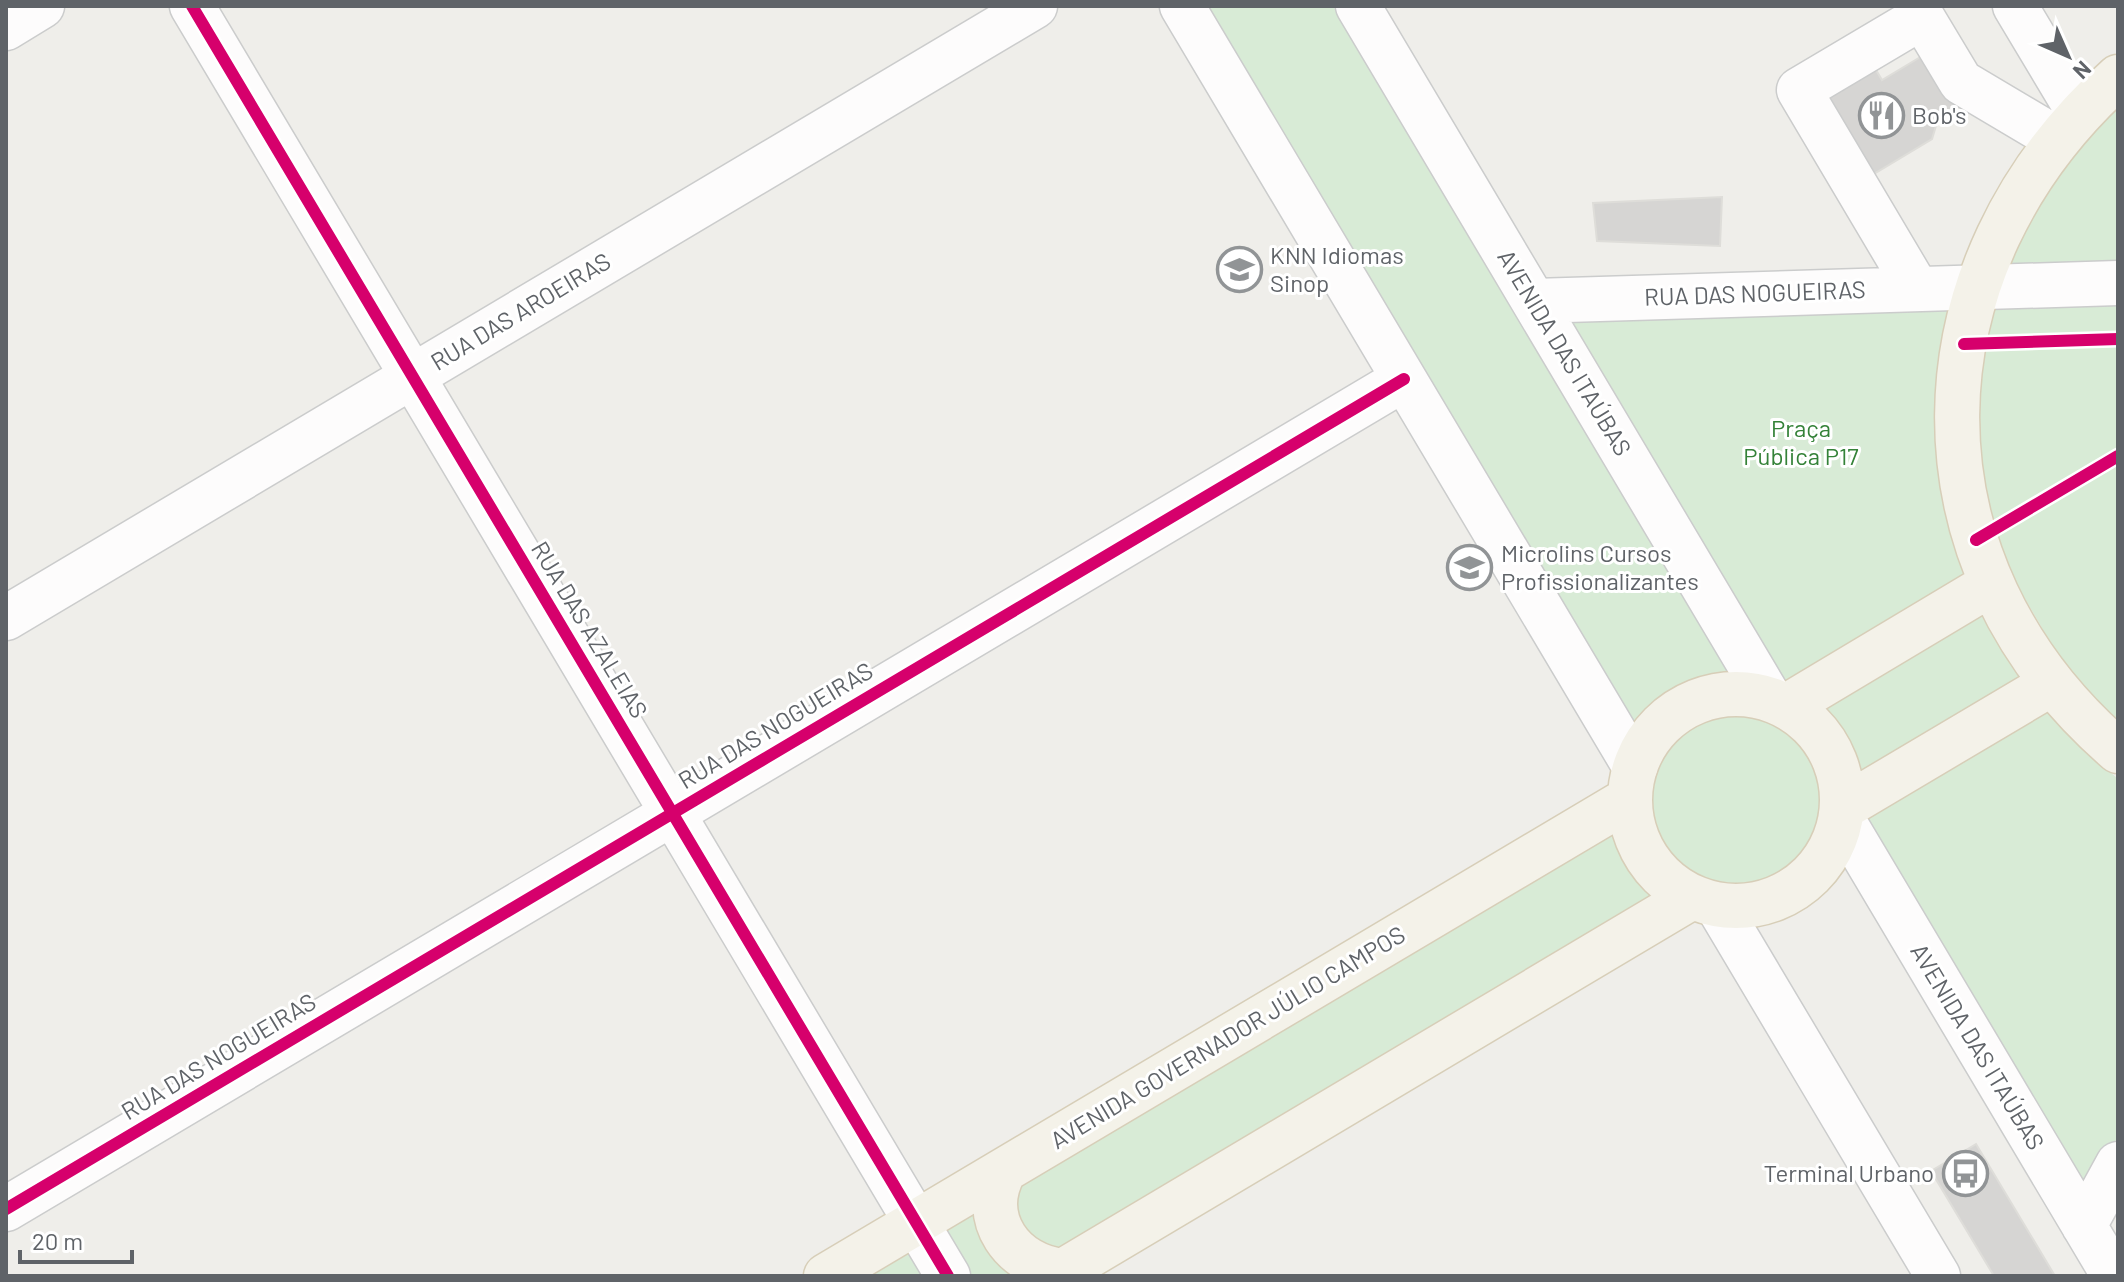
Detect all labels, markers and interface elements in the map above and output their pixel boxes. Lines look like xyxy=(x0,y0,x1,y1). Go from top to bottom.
north arrow xyxy=(2028,16,2108,96)
text: N xyxy=(2068,56,2097,85)
restaurant icon: Bob's xyxy=(1857,92,1905,140)
place label: Bob's xyxy=(1912,100,1967,129)
place label: KNN Idiomas Sinop xyxy=(1270,240,1404,297)
street label: AVENIDA DAS ITAÚBAS xyxy=(1492,244,1638,461)
street label: RUA DAS AROEIRAS xyxy=(425,246,615,376)
school or university icon: KNN Idiomas Sinop xyxy=(1215,246,1263,294)
street label: RUA DAS NOGUEIRAS xyxy=(1644,274,1866,311)
park label: Praça Pública P17 xyxy=(1743,413,1859,470)
street label: RUA DAS AZALEIAS xyxy=(526,536,655,723)
place label: Microlins Cursos Profissionalizantes xyxy=(1501,538,1699,595)
school or university icon: Microlins Cursos Profissionalizantes xyxy=(1446,544,1494,592)
street label: RUA DAS NOGUEIRAS xyxy=(673,655,878,794)
street label: AVENIDA GOVERNADOR JÚLIO CAMPOS xyxy=(1045,919,1410,1154)
street label: AVENIDA DAS ITAÚBAS xyxy=(1905,938,2051,1155)
street label: RUA DAS NOGUEIRAS xyxy=(116,986,321,1125)
bus stop icon: Terminal Urbano xyxy=(1941,1150,1989,1198)
place label: Terminal Urbano xyxy=(1764,1158,1934,1187)
scale bar xyxy=(20,1214,132,1264)
text: 20 m xyxy=(32,1226,83,1255)

